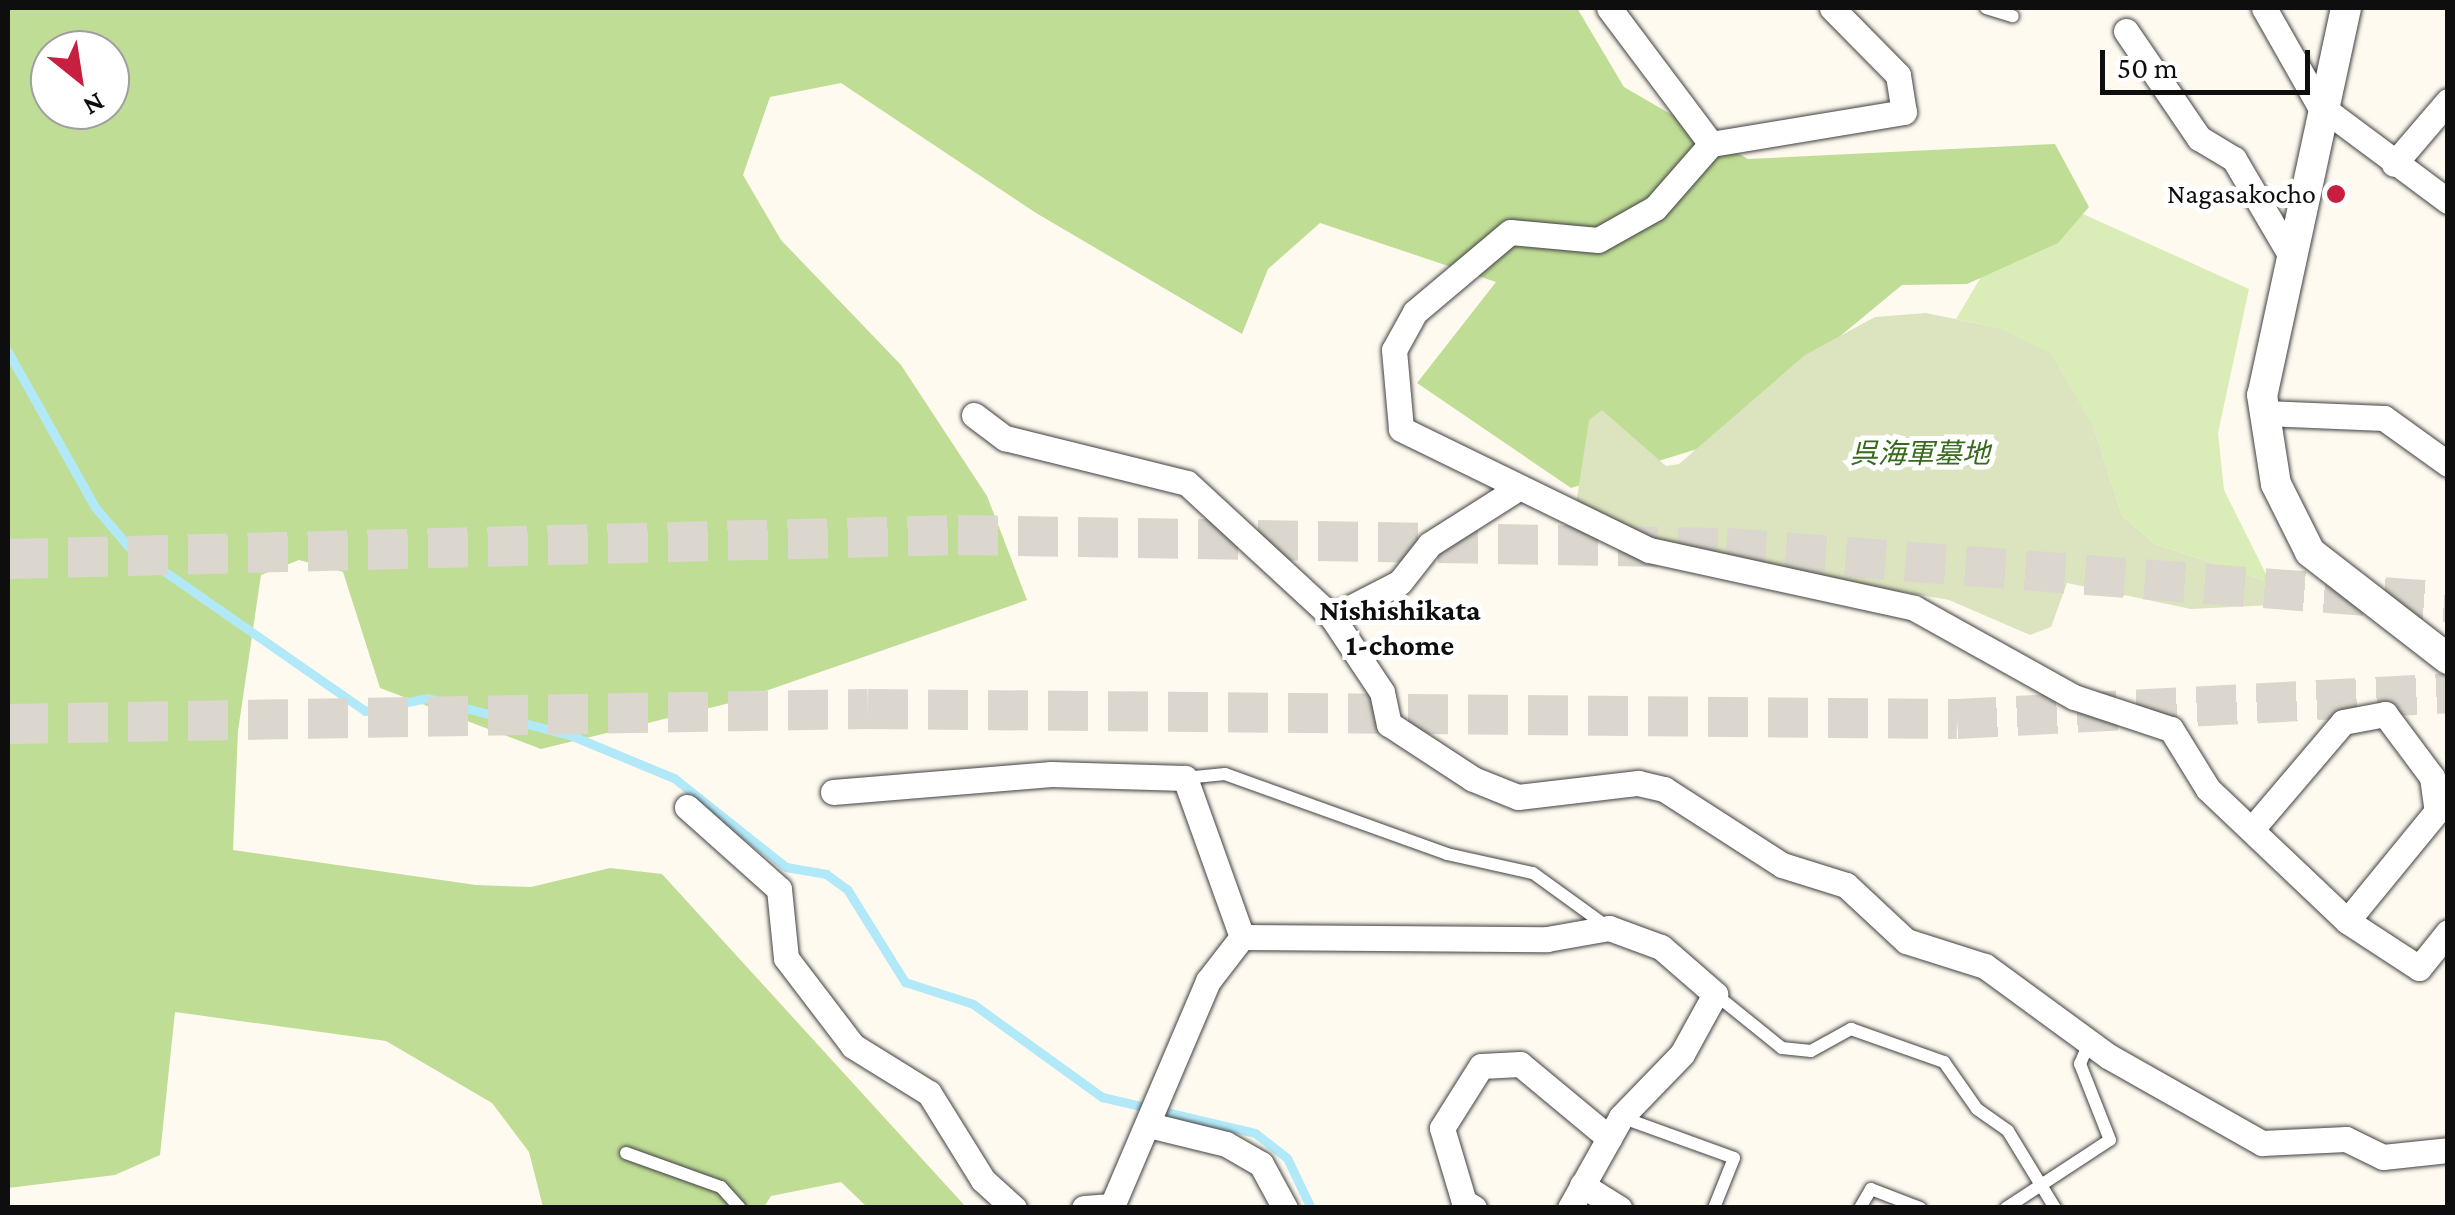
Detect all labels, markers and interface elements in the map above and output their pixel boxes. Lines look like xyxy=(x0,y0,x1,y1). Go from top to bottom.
north arrow xyxy=(30,30,130,130)
scale bar xyxy=(2105,30,2315,92)
text: 50 m xyxy=(2117,51,2178,84)
text: N xyxy=(78,86,110,123)
place label: Nagasakocho xyxy=(2167,177,2316,211)
marker: Nagasakocho xyxy=(2325,183,2347,205)
park label: 呉海軍墓地 xyxy=(1850,437,1990,471)
district label: Nishishikata 1-chome xyxy=(1319,592,1481,662)

